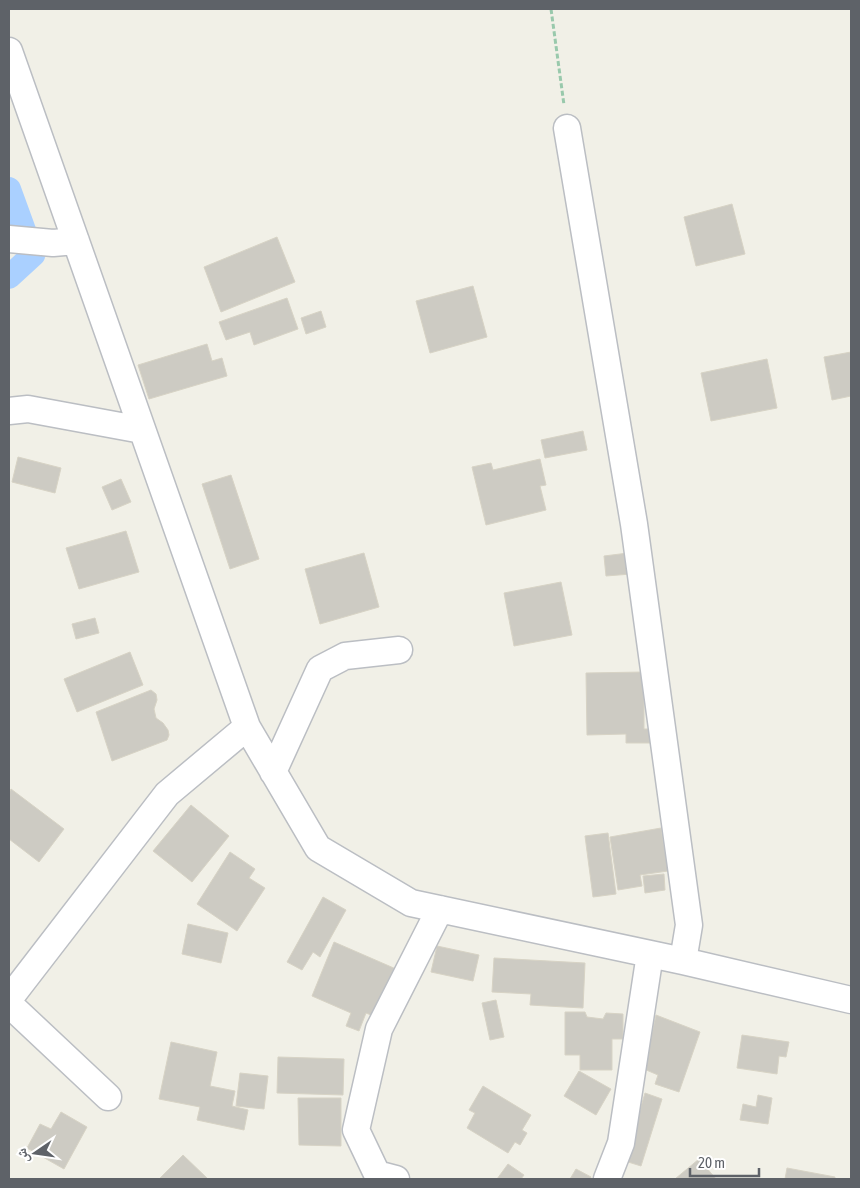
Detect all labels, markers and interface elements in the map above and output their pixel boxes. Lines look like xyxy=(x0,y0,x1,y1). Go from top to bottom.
north arrow xyxy=(10,1128,60,1178)
scale bar xyxy=(690,1146,759,1178)
text: ش xyxy=(13,1147,33,1165)
text: 20 m xyxy=(698,1154,725,1171)

